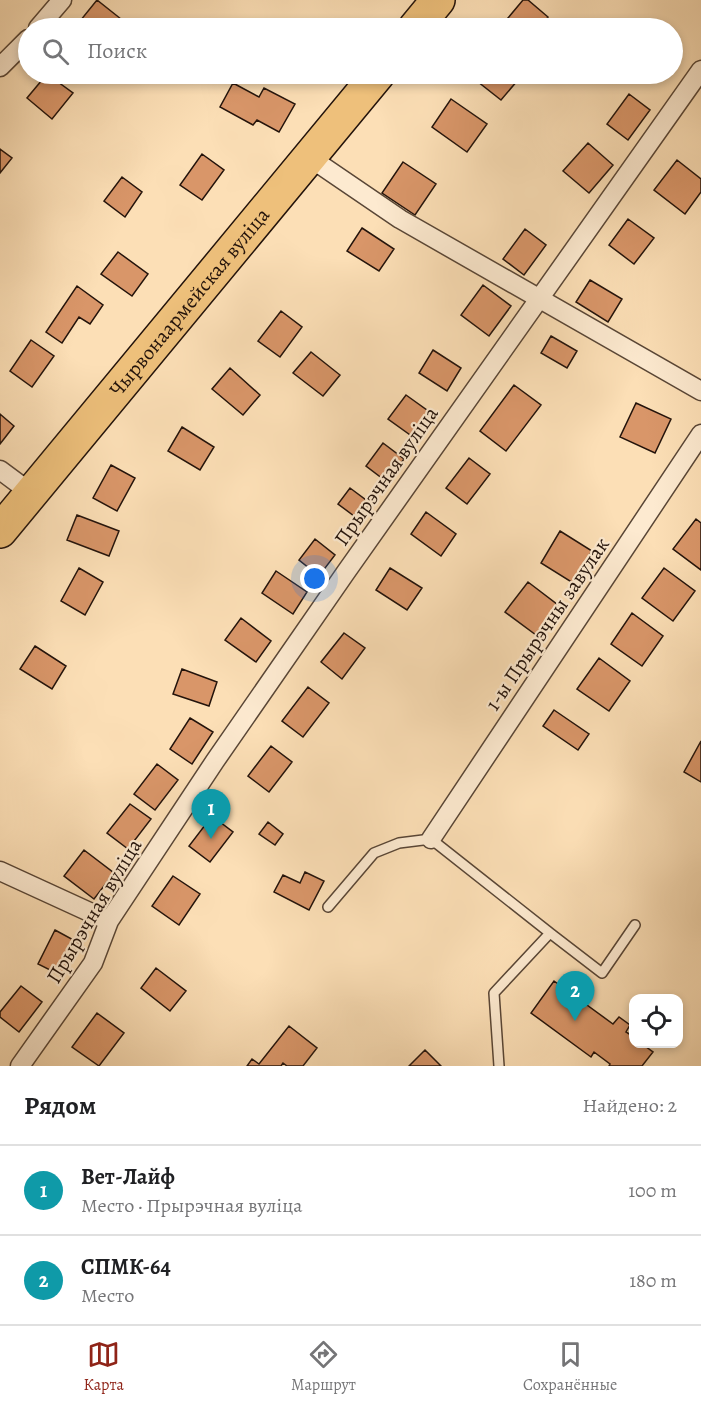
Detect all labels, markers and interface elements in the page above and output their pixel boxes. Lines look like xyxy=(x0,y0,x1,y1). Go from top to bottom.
search box xyxy=(18,18,683,84)
icon: search xyxy=(39,35,72,68)
text: Поиск xyxy=(87,36,147,66)
street label: Чырвонаармейская вуліца xyxy=(103,201,276,403)
street label: Прырэчная вуліца xyxy=(327,401,445,551)
street label: 1-ы Прырэчны завулак xyxy=(478,532,616,716)
your location xyxy=(300,564,329,593)
pin: 1 xyxy=(192,790,230,839)
street label: Прырэчная вуліца xyxy=(40,833,148,989)
pin: 2 xyxy=(556,972,594,1021)
map controls xyxy=(629,994,683,1048)
button: locate xyxy=(629,994,683,1048)
text: Рядом xyxy=(24,1088,96,1123)
text: Найдено: 2 xyxy=(582,1092,677,1119)
text: Вет-Лайф xyxy=(81,1162,175,1192)
text: 1 xyxy=(40,1177,47,1204)
text: 100 m xyxy=(628,1177,677,1204)
text: Место · Прырэчная вуліца xyxy=(81,1192,302,1219)
text: СПМК-64 xyxy=(81,1252,171,1282)
text: 2 xyxy=(39,1267,48,1294)
text: 180 m xyxy=(629,1267,677,1294)
text: Место xyxy=(81,1282,134,1309)
tab: Карта xyxy=(84,1338,124,1396)
tab: Маршрут xyxy=(291,1338,356,1396)
tab: Сохранённые xyxy=(523,1338,617,1396)

